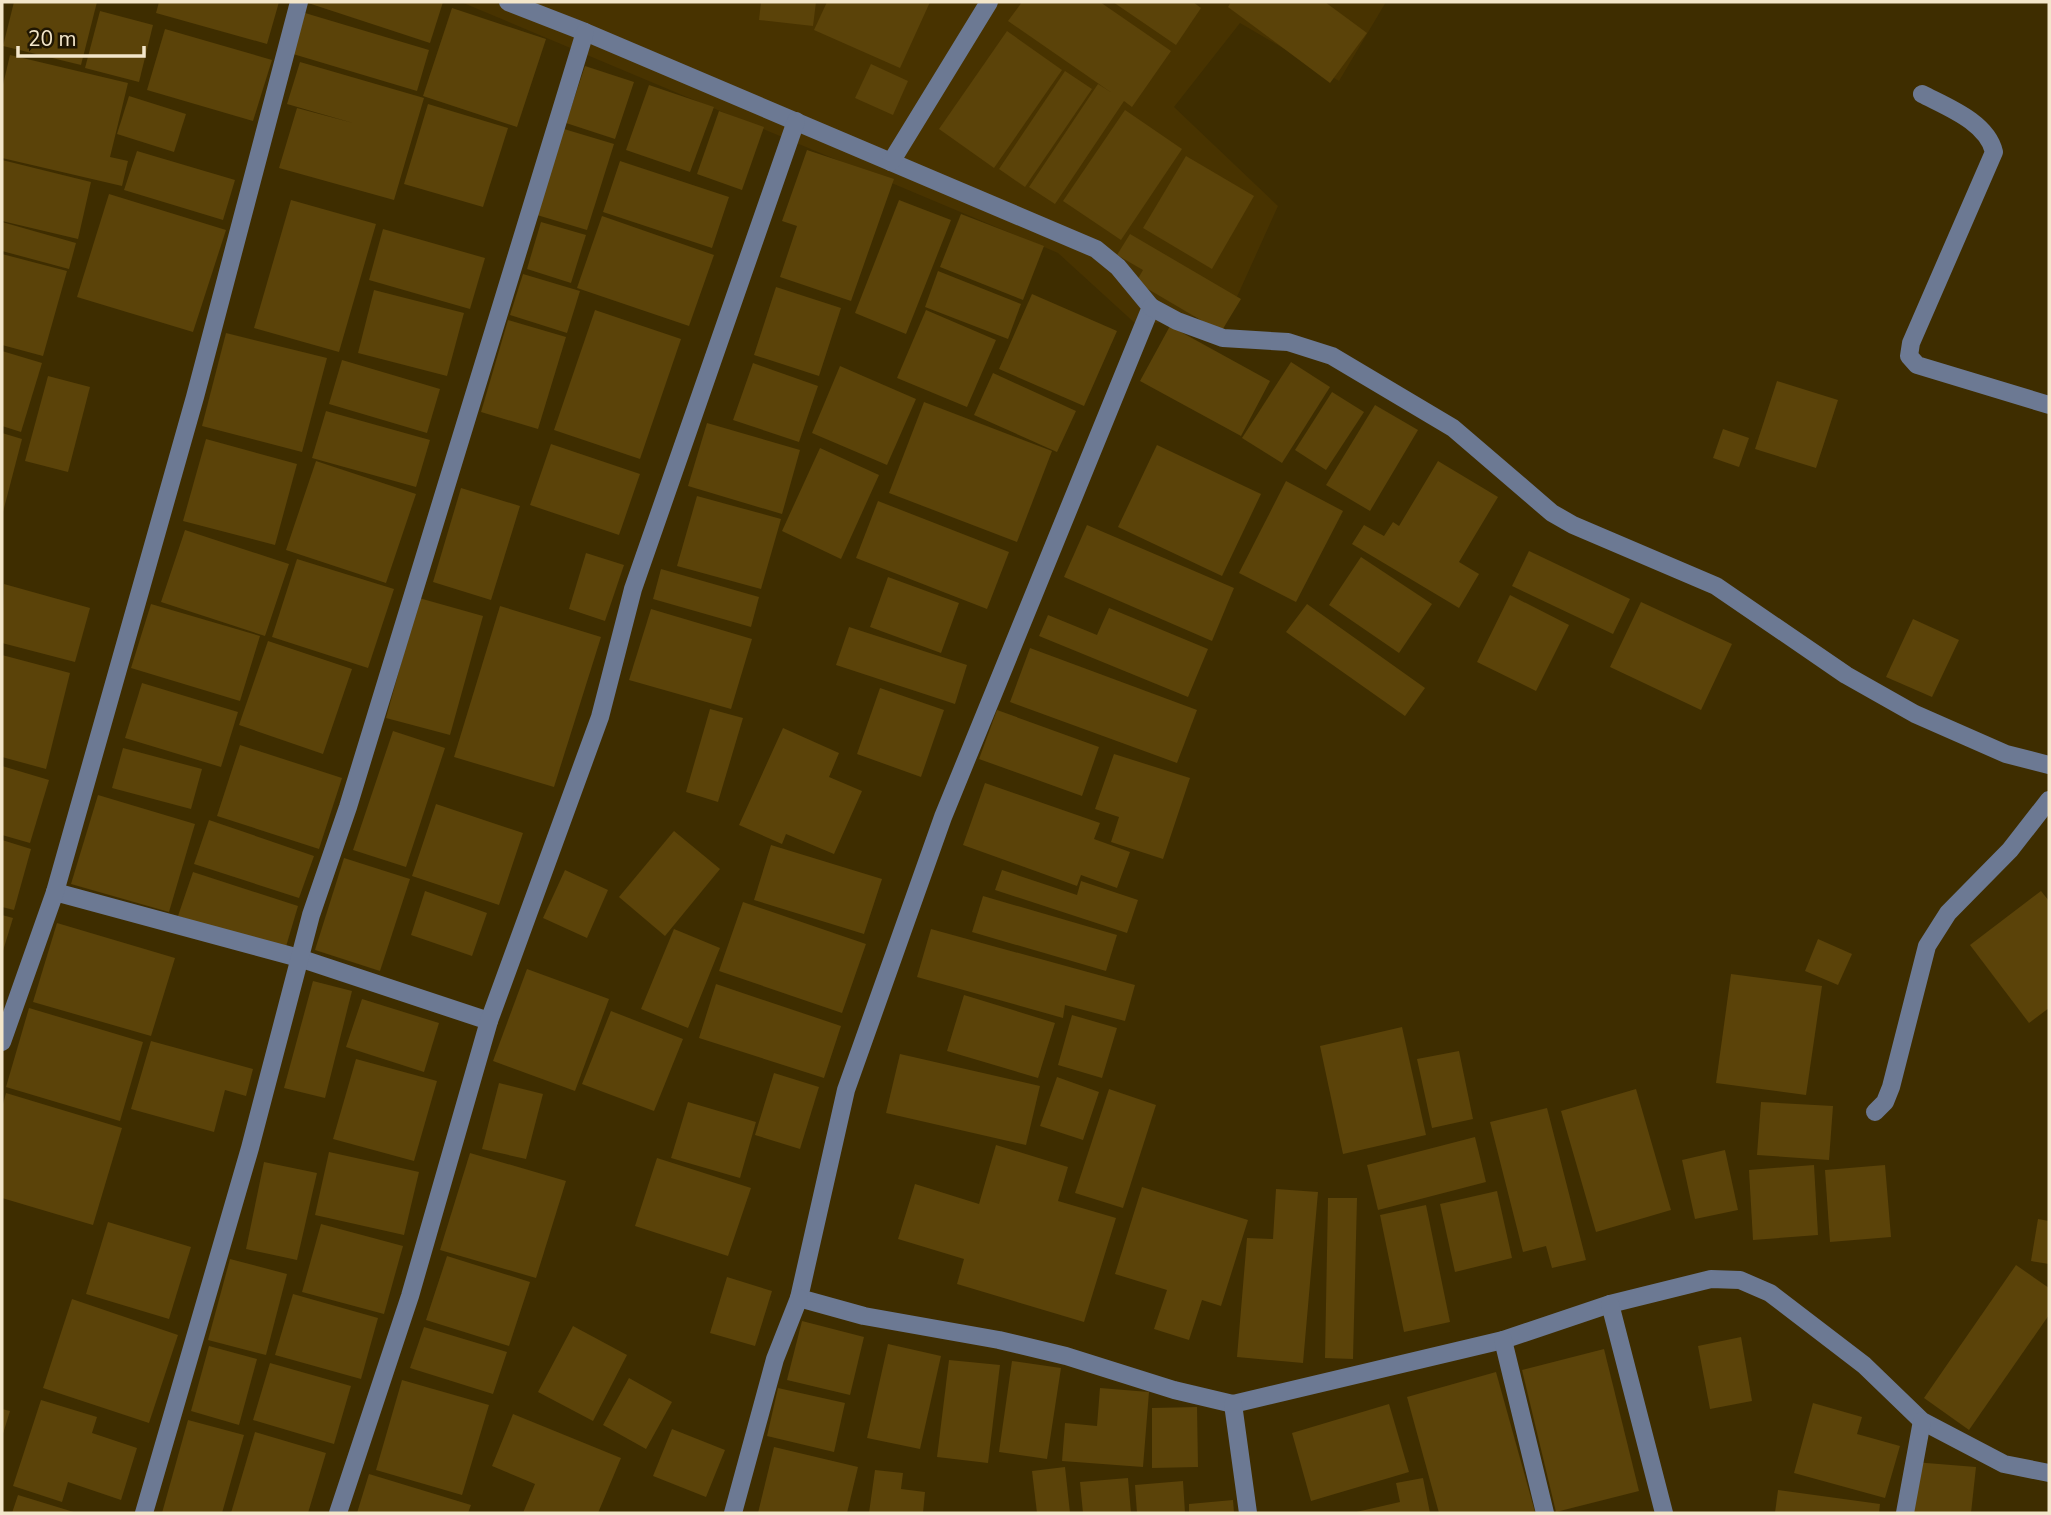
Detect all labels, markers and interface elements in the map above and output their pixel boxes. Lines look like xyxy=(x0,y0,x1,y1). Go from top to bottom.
scale bar xyxy=(18,14,144,58)
text: 20 m xyxy=(28,25,77,53)

